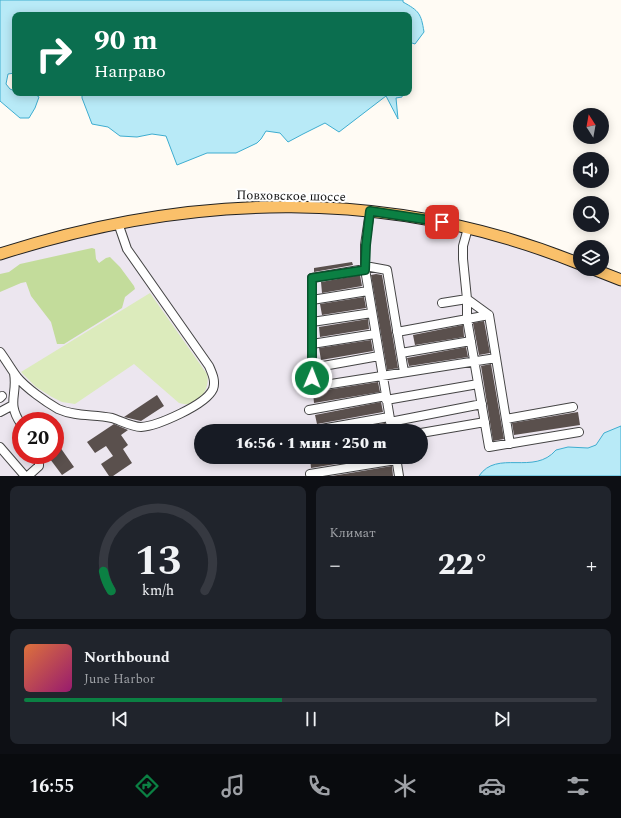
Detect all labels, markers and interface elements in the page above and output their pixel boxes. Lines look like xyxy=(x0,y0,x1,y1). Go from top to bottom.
text: 90 m xyxy=(94,19,158,62)
icon: right xyxy=(28,28,80,80)
text: Направо xyxy=(94,58,166,85)
north arrow xyxy=(573,108,609,144)
map controls xyxy=(573,108,609,276)
button: sound xyxy=(573,152,609,188)
street label: Повховское шоссе xyxy=(236,185,346,207)
button: search xyxy=(573,196,609,232)
pin xyxy=(425,205,459,239)
icon: arrive xyxy=(431,211,453,233)
button: layers xyxy=(573,240,609,276)
position arrow xyxy=(291,357,333,399)
speed limit sign: 20 xyxy=(12,412,64,464)
text: 16:56 · 1 мин · 250 m xyxy=(235,432,387,455)
text: Климат xyxy=(330,523,376,543)
text: 13 xyxy=(134,529,181,592)
text: 22° xyxy=(438,542,489,588)
text: − xyxy=(330,549,341,582)
text: + xyxy=(586,549,597,582)
text: km/h xyxy=(142,579,174,601)
text: Northbound xyxy=(84,646,170,669)
text: June Harbor xyxy=(84,669,155,689)
icon: previous xyxy=(109,708,131,730)
icon: pause xyxy=(300,708,322,730)
icon: next xyxy=(491,708,513,730)
icon: directions xyxy=(133,772,161,800)
icon: music xyxy=(219,772,247,800)
icon: phone xyxy=(305,772,333,800)
icon: climate xyxy=(391,772,419,800)
icon: car xyxy=(478,772,506,800)
icon: filters xyxy=(564,772,592,800)
text: 16:55 xyxy=(29,773,74,800)

